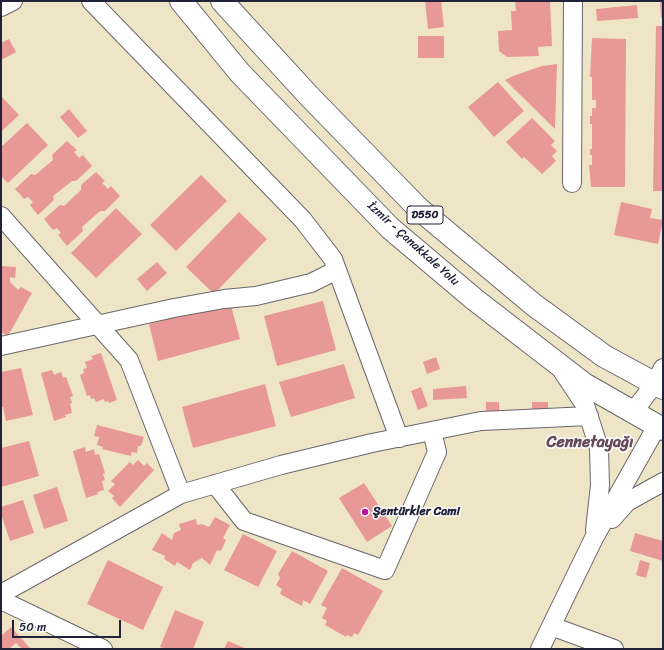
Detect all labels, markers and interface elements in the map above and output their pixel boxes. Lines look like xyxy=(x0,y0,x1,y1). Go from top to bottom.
street label: İzmir - Çanakkale Yolu xyxy=(364,199,462,289)
road number: D550 xyxy=(407,206,443,224)
district label: Cennetayağı xyxy=(547,433,633,453)
place label: Şentürkler Cami xyxy=(373,505,460,519)
marker: Şentürkler Cami xyxy=(360,507,370,517)
scale bar xyxy=(14,612,123,638)
text: 50 m xyxy=(19,616,46,638)

